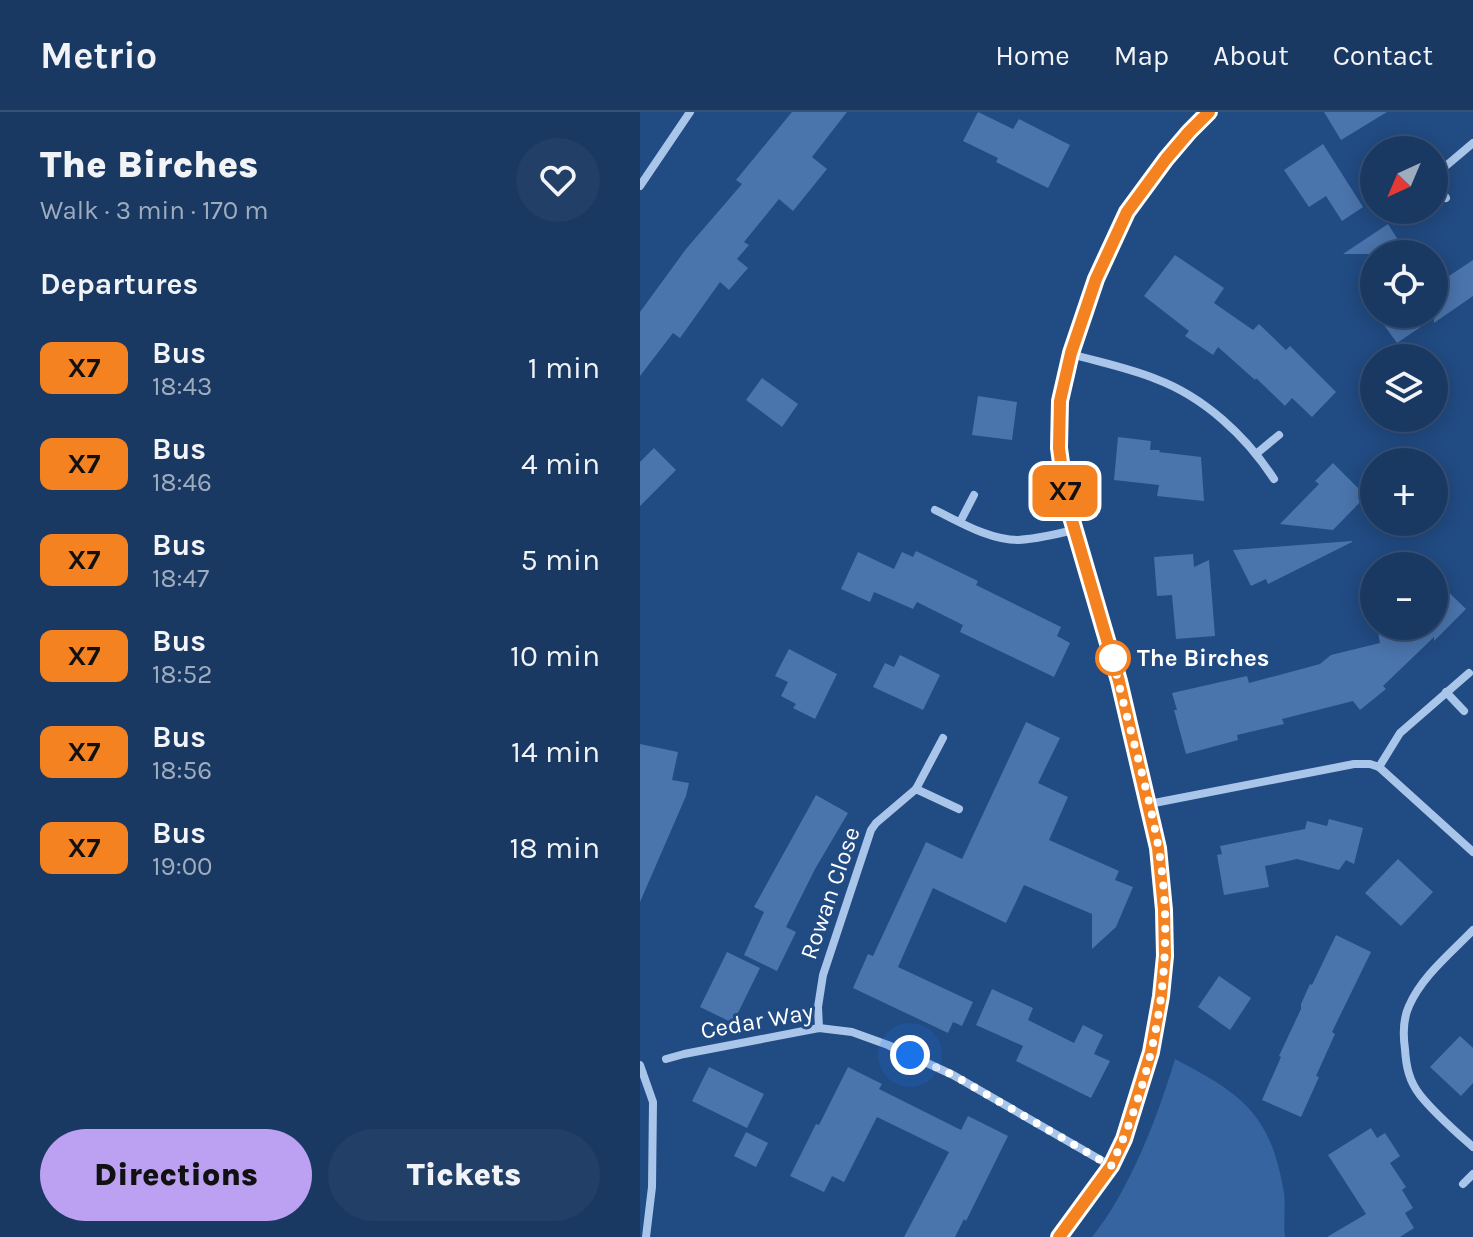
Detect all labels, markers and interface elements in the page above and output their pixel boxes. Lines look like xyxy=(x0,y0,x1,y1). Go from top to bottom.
text: Metrio xyxy=(40,33,157,78)
text: Home xyxy=(995,39,1070,72)
text: Map xyxy=(1114,39,1169,72)
text: About xyxy=(1213,39,1289,72)
text: Contact xyxy=(1333,39,1433,72)
north arrow xyxy=(1360,136,1448,224)
map controls xyxy=(1360,136,1448,640)
button: heart xyxy=(516,138,600,222)
text: The Birches xyxy=(40,142,258,187)
text: Walk · 3 min · 170 m xyxy=(40,195,269,226)
button: locate xyxy=(1360,240,1448,328)
text: Departures xyxy=(40,266,198,302)
text: Bus xyxy=(152,335,206,371)
button: layers xyxy=(1360,344,1448,432)
text: 1 min xyxy=(528,350,600,386)
text: X7 xyxy=(67,351,101,384)
text: 18:43 xyxy=(152,371,212,402)
text: Bus xyxy=(152,431,206,467)
text: 4 min xyxy=(521,446,600,482)
text: X7 xyxy=(67,447,101,480)
button: + xyxy=(1360,448,1448,536)
line badge: X7 xyxy=(1029,465,1101,517)
text: 18:46 xyxy=(152,467,212,498)
text: X7 xyxy=(1048,474,1082,507)
text: Bus xyxy=(152,527,206,563)
text: 5 min xyxy=(521,542,600,578)
text: X7 xyxy=(67,543,101,576)
button: − xyxy=(1360,552,1448,640)
text: 18:47 xyxy=(152,563,209,594)
text: Bus xyxy=(152,623,206,659)
text: 10 min xyxy=(510,638,600,674)
text: X7 xyxy=(67,639,101,672)
marker: The Birches xyxy=(1096,641,1130,675)
place label: The Birches xyxy=(1137,644,1269,672)
text: 18:52 xyxy=(152,659,212,690)
text: Bus xyxy=(152,719,206,755)
text: 14 min xyxy=(511,734,600,770)
text: X7 xyxy=(67,735,101,768)
text: 18:56 xyxy=(152,755,212,786)
text: Bus xyxy=(152,815,206,851)
street label: Rowan Close xyxy=(794,823,866,963)
text: 18 min xyxy=(509,830,600,866)
text: X7 xyxy=(67,831,101,864)
text: 19:00 xyxy=(152,851,213,882)
street label: Cedar Way xyxy=(698,997,816,1045)
your location xyxy=(890,1035,930,1075)
button: Directions xyxy=(40,1129,312,1221)
button: Tickets xyxy=(328,1129,600,1221)

